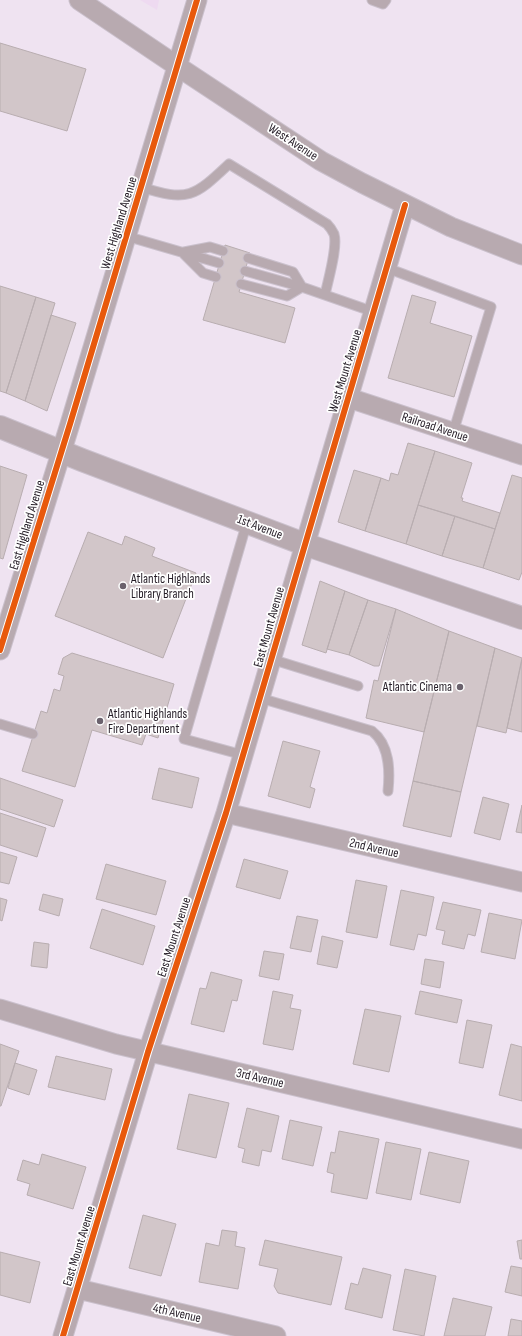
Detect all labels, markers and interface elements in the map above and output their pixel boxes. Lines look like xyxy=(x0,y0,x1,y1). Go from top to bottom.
street label: West Avenue xyxy=(265,120,321,164)
street label: West Highland Avenue xyxy=(97,175,141,271)
street label: West Mount Avenue xyxy=(325,327,365,415)
street label: Railroad Avenue xyxy=(400,409,470,445)
street label: East Highland Avenue xyxy=(6,478,48,572)
street label: 1st Avenue xyxy=(235,511,285,543)
place label: Atlantic Highlands Library Branch xyxy=(130,571,210,602)
marker: Atlantic Highlands Library Branch xyxy=(118,581,128,591)
street label: East Mount Avenue xyxy=(250,585,288,669)
place label: Atlantic Cinema xyxy=(382,679,452,695)
marker: Atlantic Cinema xyxy=(455,682,465,692)
place label: Atlantic Highlands Fire Department xyxy=(107,706,187,737)
marker: Atlantic Highlands Fire Department xyxy=(95,716,105,726)
street label: 2nd Avenue xyxy=(348,835,400,861)
street label: East Mount Avenue xyxy=(154,895,194,979)
street label: 3rd Avenue xyxy=(235,1065,285,1091)
street label: East Mount Avenue xyxy=(59,1204,99,1288)
street label: 4th Avenue xyxy=(151,1300,203,1326)

